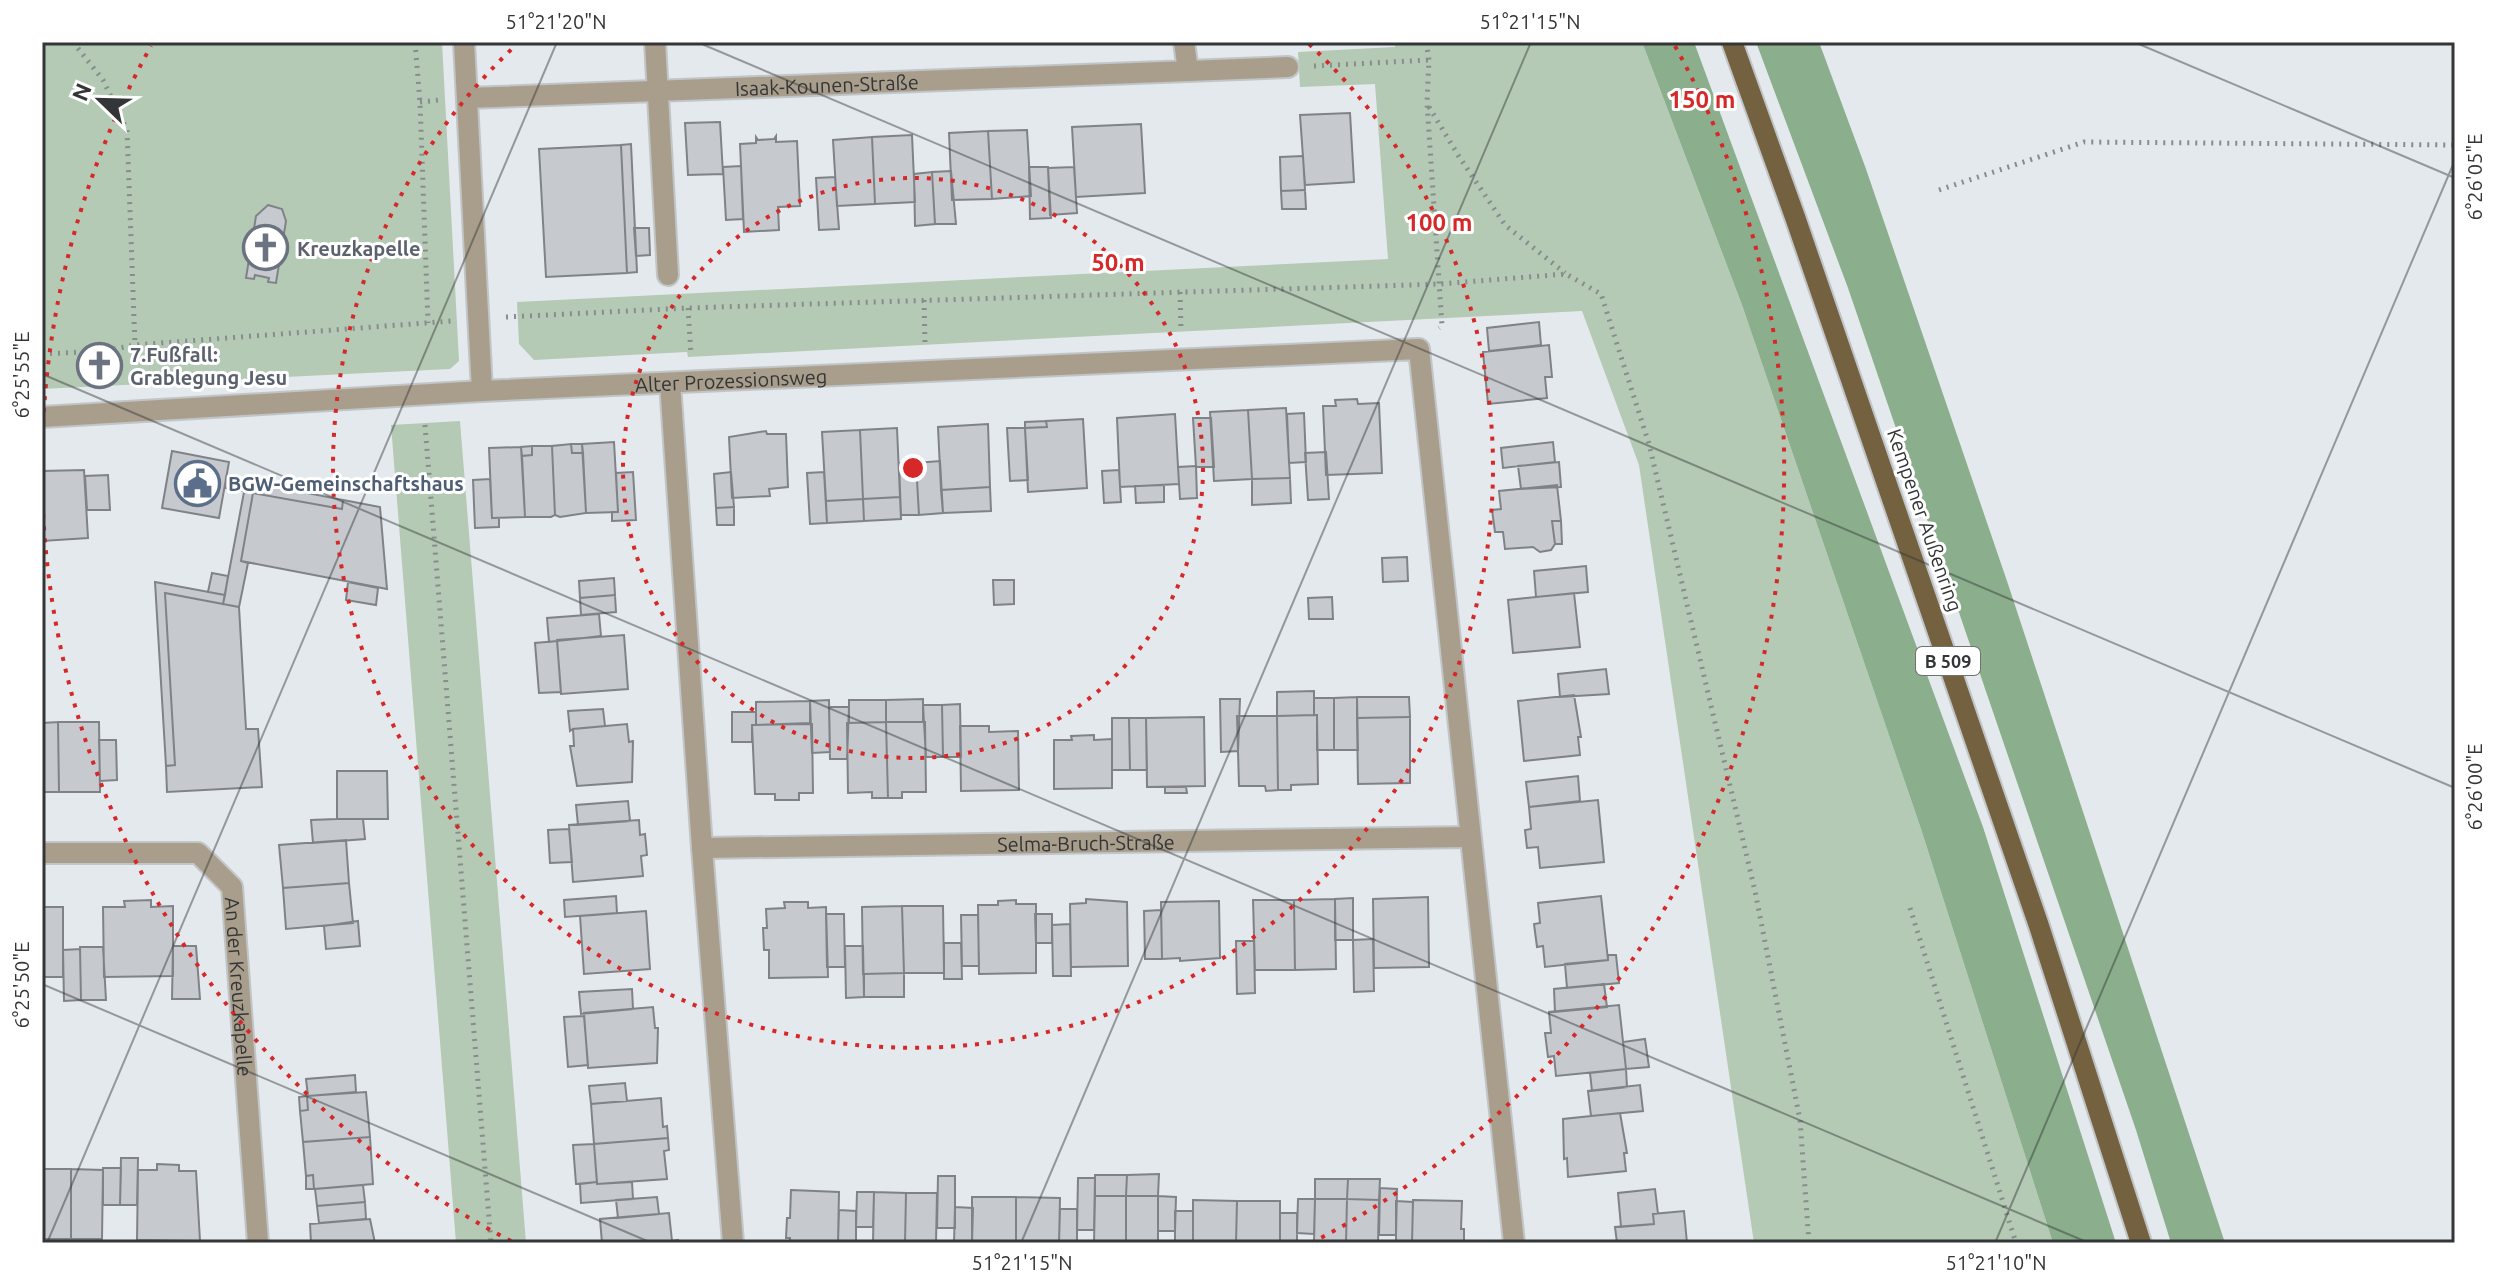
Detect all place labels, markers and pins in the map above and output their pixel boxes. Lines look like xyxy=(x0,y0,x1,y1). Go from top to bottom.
church icon: Kreuzkapelle xyxy=(242,224,290,272)
place label: Kreuzkapelle xyxy=(297,237,420,260)
church icon: 7.Fußfall: Grablegung Jesu xyxy=(75,341,123,389)
place label: 7.Fußfall: Grablegung Jesu xyxy=(130,343,287,389)
centre of rings xyxy=(899,454,927,482)
public building icon: BGW-Gemeinschaftshaus xyxy=(173,459,221,507)
place label: BGW-Gemeinschaftshaus xyxy=(228,472,464,495)

